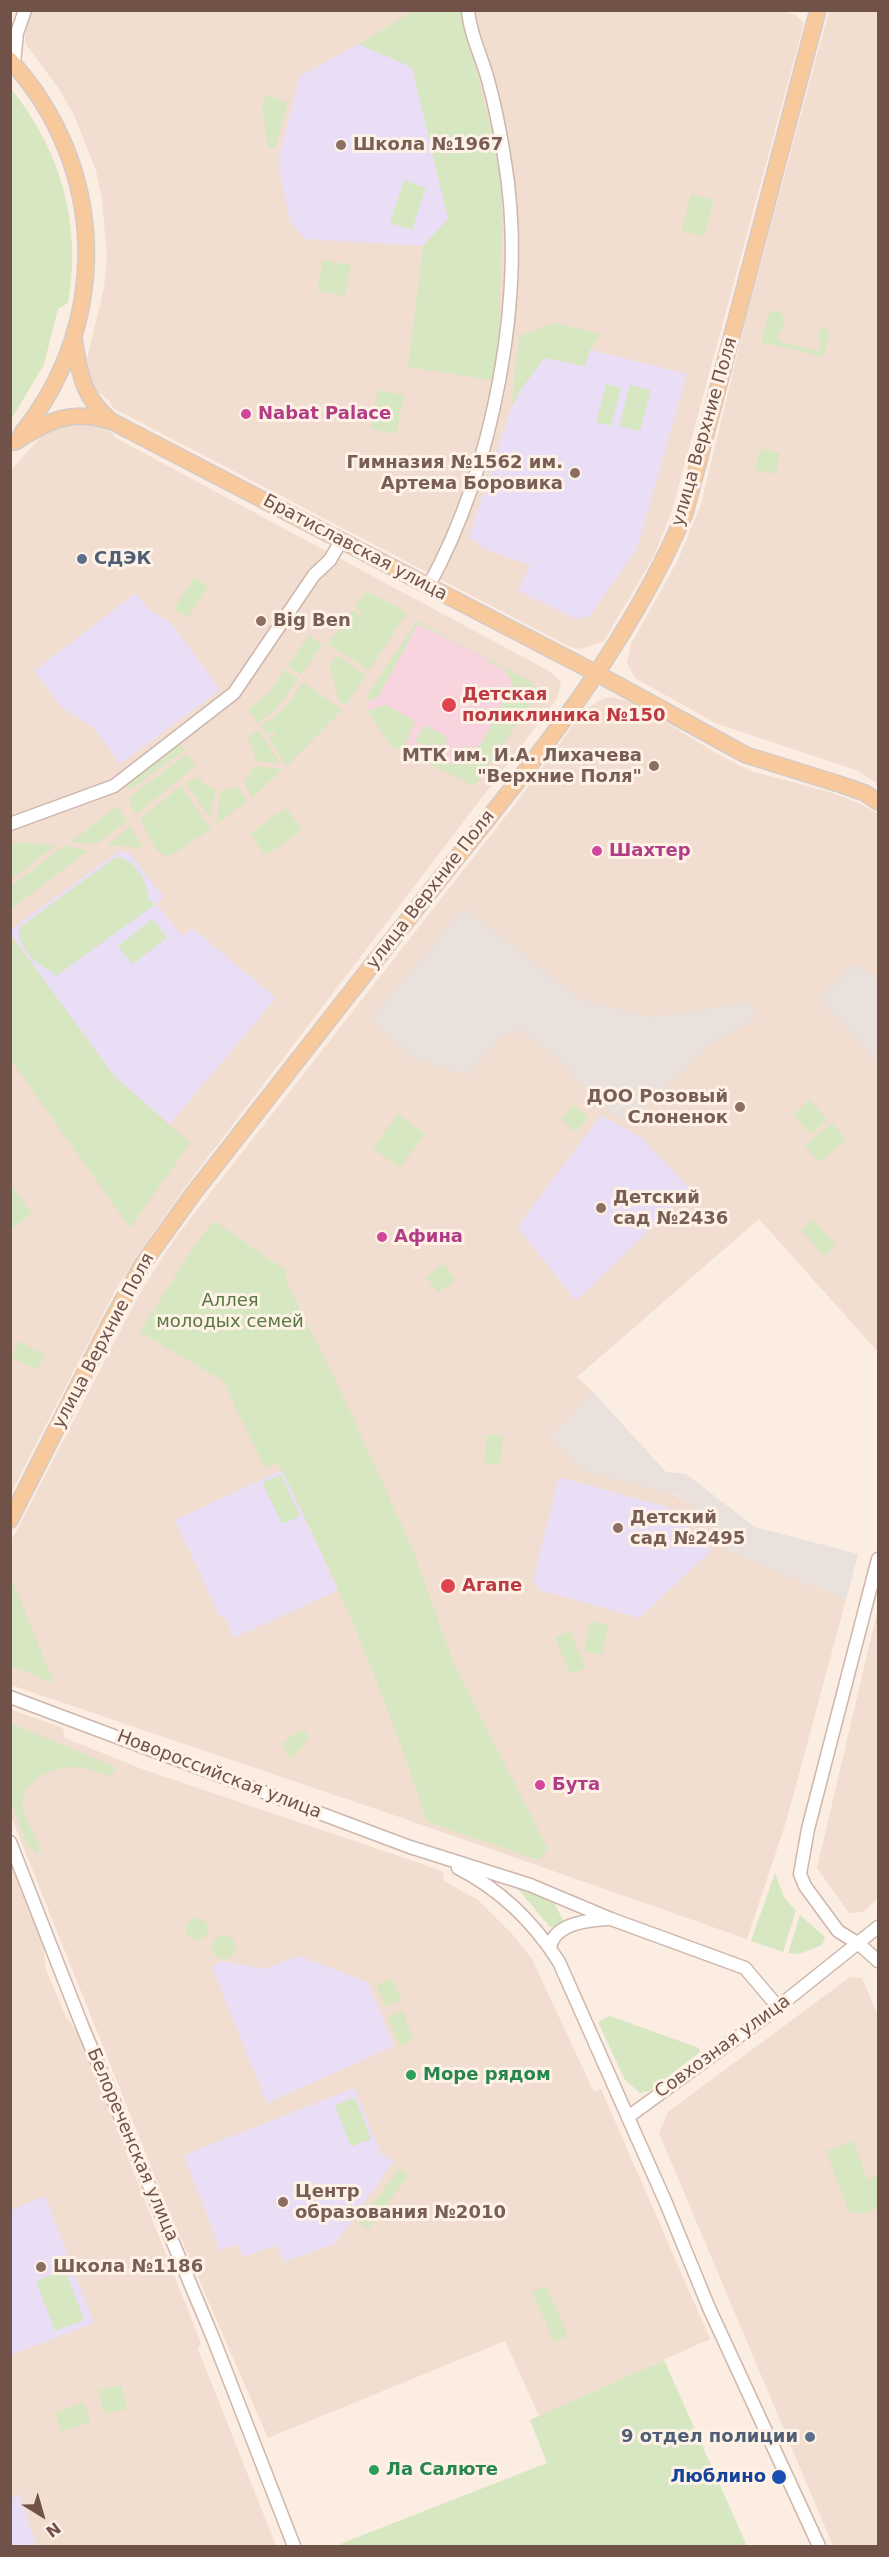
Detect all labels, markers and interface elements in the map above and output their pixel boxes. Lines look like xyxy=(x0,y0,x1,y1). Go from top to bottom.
place label: Школа №1967 xyxy=(353,134,503,156)
marker: Школа №1967 xyxy=(334,138,348,152)
street label: улица Верхние Поля xyxy=(668,335,742,529)
place label: Nabat Palace xyxy=(258,403,391,425)
marker: Nabat Palace xyxy=(239,407,253,421)
place label: Гимназия №1562 им. Артема Боровика xyxy=(347,452,563,494)
marker: Гимназия №1562 им. Артема Боровика xyxy=(568,466,582,480)
street label: Братиславская улица xyxy=(259,490,451,606)
place label: СДЭК xyxy=(94,548,151,570)
marker: СДЭК xyxy=(75,552,89,566)
place label: Big Ben xyxy=(273,610,351,632)
marker: Big Ben xyxy=(254,614,268,628)
place label: Детская поликлиника №150 xyxy=(462,684,666,726)
marker: Детская поликлиника №150 xyxy=(440,696,458,714)
place label: МТК им. И.А. Лихачева "Верхние Поля" xyxy=(402,745,642,788)
marker: МТК им. И.А. Лихачева "Верхние Поля" xyxy=(647,759,661,773)
street label: улица Верхние Поля xyxy=(362,806,500,974)
place label: Шахтер xyxy=(609,840,691,862)
marker: Шахтер xyxy=(590,844,604,858)
place label: ДОО Розовый Слоненок xyxy=(586,1086,728,1128)
marker: ДОО Розовый Слоненок xyxy=(733,1100,747,1114)
place label: Детский сад №2436 xyxy=(613,1187,728,1230)
marker: Детский сад №2436 xyxy=(594,1201,608,1215)
place label: Афина xyxy=(394,1226,463,1248)
marker: Афина xyxy=(375,1230,389,1244)
street label: улица Верхние Поля xyxy=(49,1250,159,1432)
park label: Аллея молодых семей xyxy=(156,1290,304,1332)
place label: Детский сад №2495 xyxy=(630,1507,745,1550)
marker: Детский сад №2495 xyxy=(611,1521,625,1535)
place label: Агапе xyxy=(462,1575,522,1597)
marker: Агапе xyxy=(439,1577,457,1595)
street label: Новороссийская улица xyxy=(114,1726,324,1824)
place label: Бута xyxy=(552,1774,600,1796)
marker: Бута xyxy=(533,1778,547,1792)
street label: Совхозная улица xyxy=(651,1991,795,2103)
street label: Белореченская улица xyxy=(82,2045,182,2245)
place label: Море рядом xyxy=(423,2064,551,2086)
marker: Море рядом xyxy=(404,2068,418,2082)
place label: Центр образования №2010 xyxy=(295,2181,506,2224)
marker: Центр образования №2010 xyxy=(276,2195,290,2209)
place label: Школа №1186 xyxy=(53,2256,203,2278)
marker: Школа №1186 xyxy=(34,2260,48,2274)
place label: 9 отдел полиции xyxy=(621,2426,798,2448)
marker: 9 отдел полиции xyxy=(803,2430,817,2444)
place label: Ла Салюте xyxy=(386,2459,498,2481)
marker: Ла Салюте xyxy=(367,2463,381,2477)
place label: Люблино xyxy=(670,2466,766,2488)
marker: Люблино xyxy=(770,2468,788,2486)
north arrow xyxy=(12,2485,72,2545)
text: N xyxy=(42,2518,64,2541)

